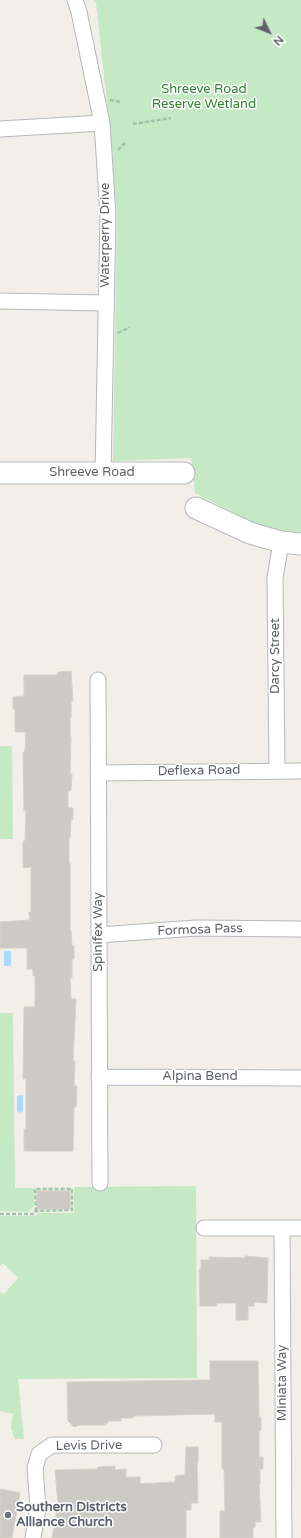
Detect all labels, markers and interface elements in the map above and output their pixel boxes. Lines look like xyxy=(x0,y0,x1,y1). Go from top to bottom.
north arrow xyxy=(249,12,289,52)
text: N xyxy=(270,33,286,48)
park label: Shreeve Road Reserve Wetland xyxy=(152,82,256,113)
street label: Waterperry Drive xyxy=(98,183,114,287)
street label: Shreeve Road xyxy=(49,465,135,481)
street label: Darcy Street xyxy=(268,618,284,694)
street label: Deflexa Road xyxy=(157,762,241,780)
street label: Spinifex Way xyxy=(91,892,107,972)
street label: Formosa Pass xyxy=(157,921,243,939)
street label: Alpina Bend xyxy=(162,1069,238,1085)
street label: Miniata Way xyxy=(275,1345,291,1421)
street label: Levis Drive xyxy=(56,1438,122,1454)
place label: Southern Districts Alliance Church xyxy=(16,1500,127,1531)
marker: Southern Districts Alliance Church xyxy=(3,1510,13,1520)

